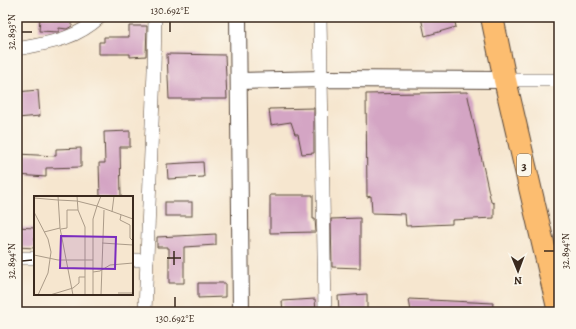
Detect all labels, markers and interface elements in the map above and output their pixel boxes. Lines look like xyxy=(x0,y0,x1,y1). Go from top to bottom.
text: 130.692°E xyxy=(151,4,189,17)
text: 32.893°N xyxy=(5,14,18,50)
road number: 3 xyxy=(517,154,531,176)
inset map xyxy=(34,196,133,295)
text: 32.894°N xyxy=(559,233,572,269)
text: 32.894°N xyxy=(5,243,18,279)
north arrow xyxy=(498,251,538,291)
text: N xyxy=(514,273,522,288)
text: 130.692°E xyxy=(156,312,194,325)

